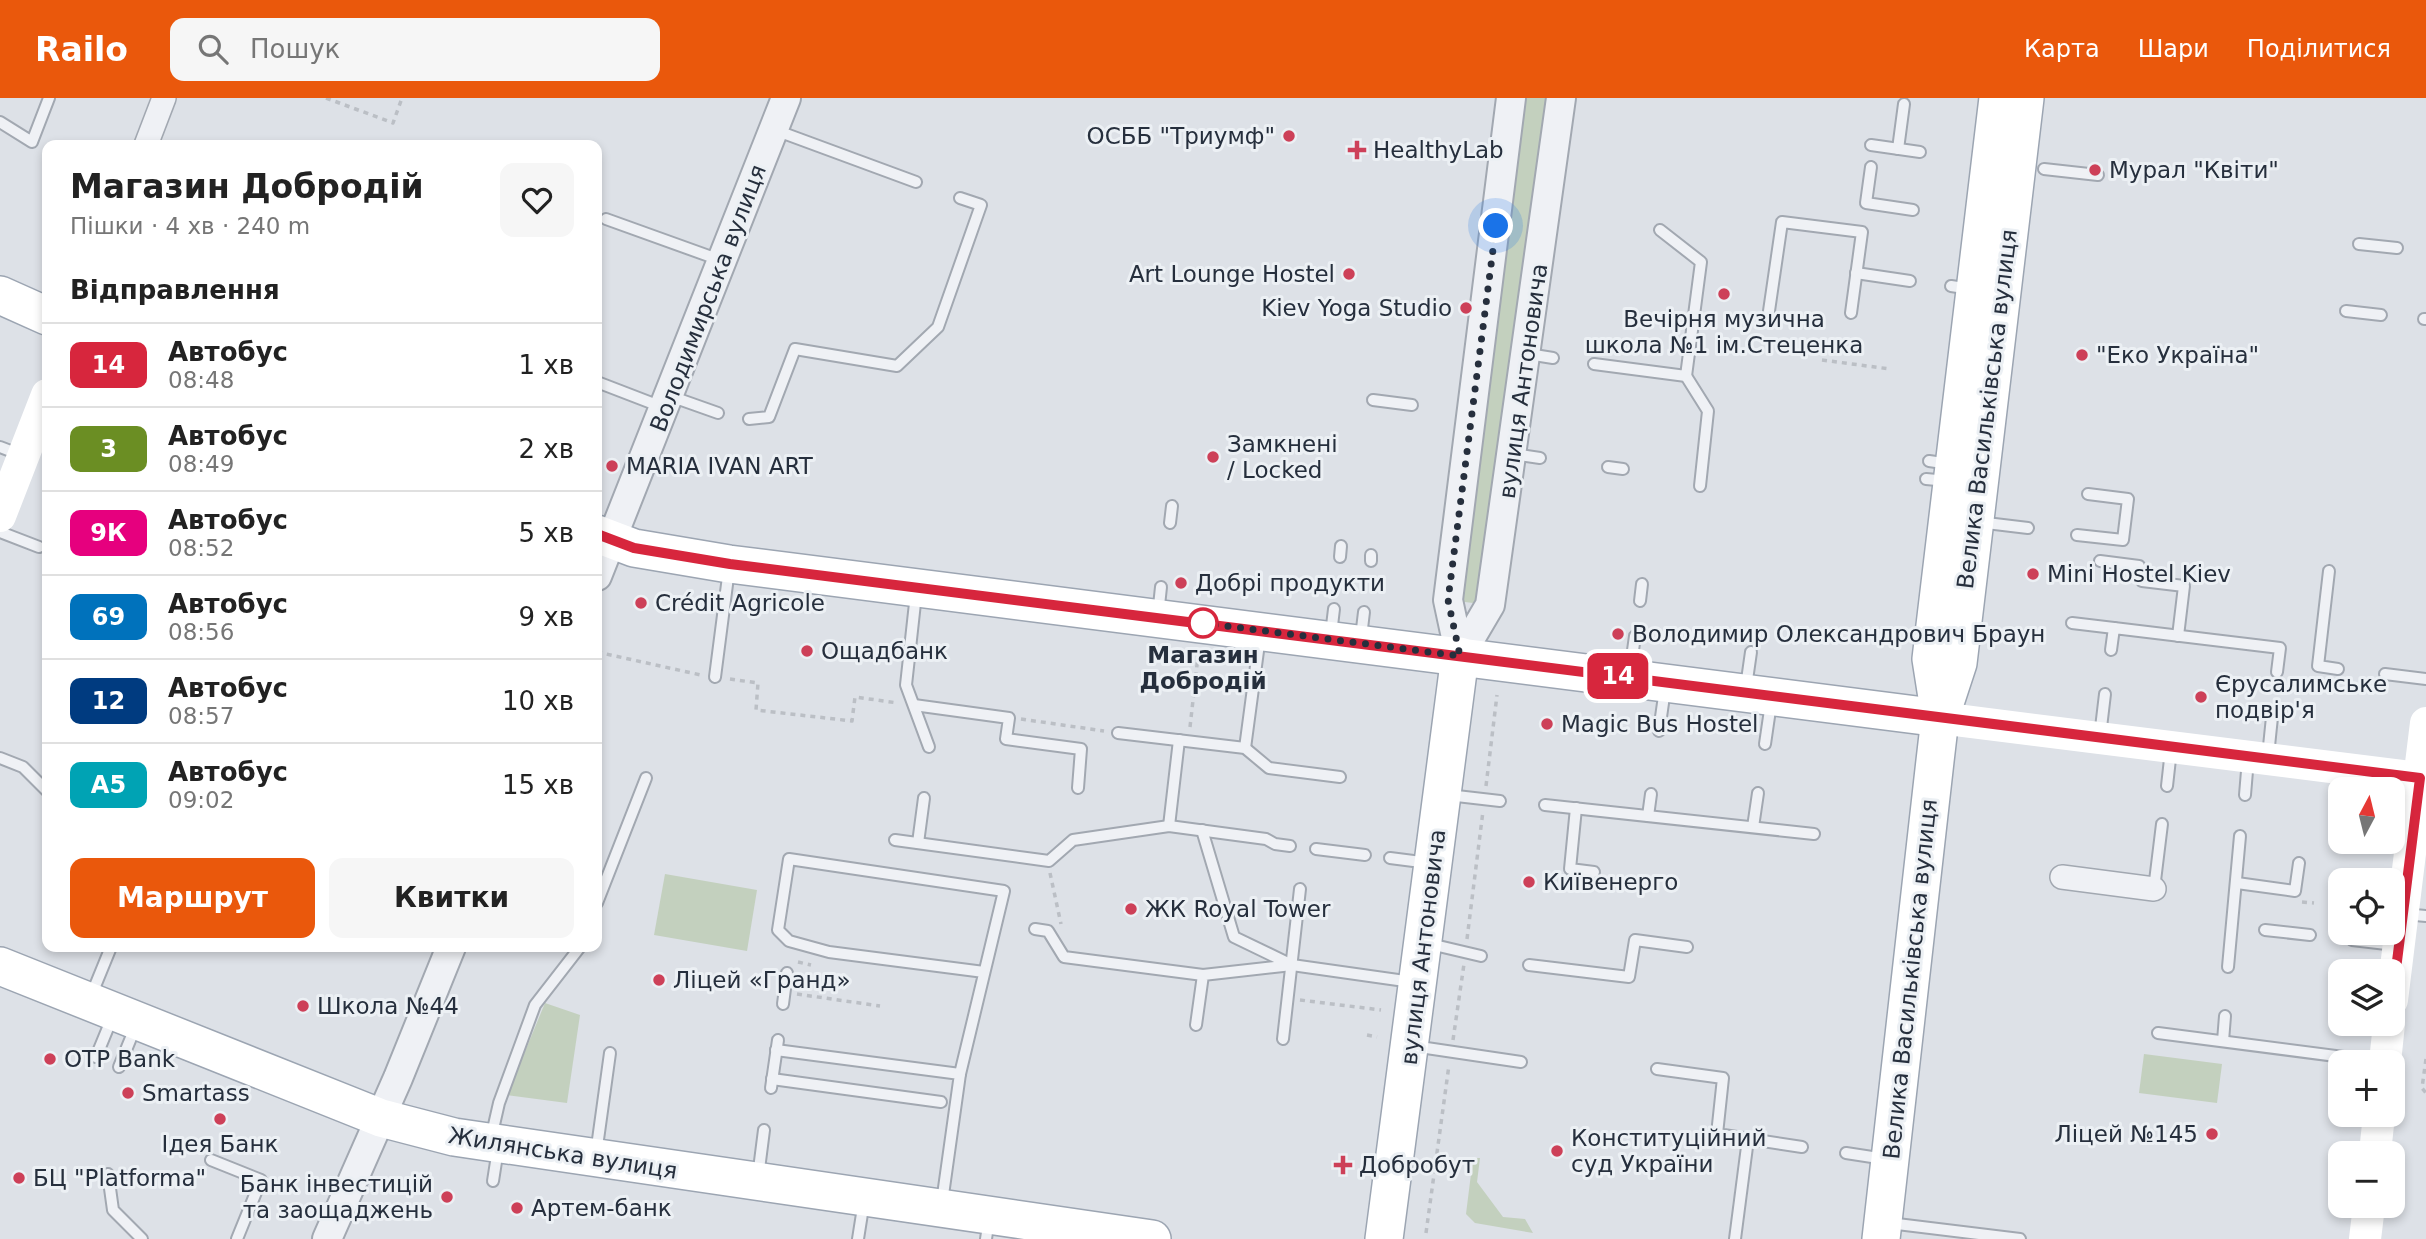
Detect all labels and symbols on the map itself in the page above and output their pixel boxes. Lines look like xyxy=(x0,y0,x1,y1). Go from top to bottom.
place label: ОСББ "Триумф" xyxy=(1087,123,1275,149)
marker: ОСББ "Триумф" xyxy=(1281,128,1297,144)
place label: HealthyLab xyxy=(1373,137,1504,163)
marker: HealthyLab xyxy=(1347,140,1367,160)
place label: Мурал "Квіти" xyxy=(2109,157,2279,183)
street label: Володимирська вулиця xyxy=(645,161,771,435)
marker: Мурал "Квіти" xyxy=(2087,162,2103,178)
your location xyxy=(1478,208,1513,243)
street label: Велика Васильківська вулиця xyxy=(1952,228,2022,590)
place label: Art Lounge Hostel xyxy=(1129,261,1335,287)
street label: вулиця Антоновича xyxy=(1494,262,1552,500)
marker: Art Lounge Hostel xyxy=(1341,266,1357,282)
marker: Вечірня музична школа №1 ім.Стеценка xyxy=(1716,286,1732,302)
place label: Kiev Yoga Studio xyxy=(1261,295,1452,321)
marker: Kiev Yoga Studio xyxy=(1458,300,1474,316)
place label: Вечірня музична школа №1 ім.Стеценка xyxy=(1585,306,1863,358)
place label: "Еко Україна" xyxy=(2096,342,2259,368)
marker: "Еко Україна" xyxy=(2074,347,2090,363)
place label: Замкнені / Locked xyxy=(1227,431,1338,483)
marker: Замкнені / Locked xyxy=(1205,449,1221,465)
place label: MARIA IVAN ART xyxy=(626,453,814,479)
marker: MARIA IVAN ART xyxy=(604,458,620,474)
place label: Mini Hostel Kiev xyxy=(2047,561,2231,587)
marker: Mini Hostel Kiev xyxy=(2025,566,2041,582)
place label: Добрі продукти xyxy=(1195,570,1385,596)
marker: Добрі продукти xyxy=(1173,575,1189,591)
place label: Crédit Agricole xyxy=(655,590,825,616)
marker: Crédit Agricole xyxy=(633,595,649,611)
marker: Магазин Добродій xyxy=(1188,608,1218,638)
place label: Володимир Олександрович Браун xyxy=(1632,621,2045,647)
marker: Володимир Олександрович Браун xyxy=(1610,626,1626,642)
place label: Ощадбанк xyxy=(821,638,948,664)
place label: Магазин Добродій xyxy=(1139,642,1267,694)
marker: Ощадбанк xyxy=(799,643,815,659)
line badge: 14 xyxy=(1586,653,1650,699)
place label: Єрусалимське подвір'я xyxy=(2215,671,2387,723)
marker: Єрусалимське подвір'я xyxy=(2193,689,2209,705)
place label: Magic Bus Hostel xyxy=(1561,711,1758,737)
marker: Magic Bus Hostel xyxy=(1539,716,1555,732)
north arrow xyxy=(2328,777,2404,854)
street label: Велика Васильківська вулиця xyxy=(1878,798,1942,1160)
street label: вулиця Антоновича xyxy=(1396,828,1450,1066)
place label: Київенерго xyxy=(1543,869,1678,895)
marker: Київенерго xyxy=(1521,874,1537,890)
place label: ЖК Royal Tower xyxy=(1145,896,1331,922)
marker: ЖК Royal Tower xyxy=(1123,901,1139,917)
place label: Ліцей «Гранд» xyxy=(673,967,851,993)
marker: Ліцей «Гранд» xyxy=(651,972,667,988)
place label: Школа №44 xyxy=(317,993,459,1019)
marker: Школа №44 xyxy=(295,998,311,1014)
place label: OTP Bank xyxy=(64,1046,176,1072)
marker: OTP Bank xyxy=(42,1051,58,1067)
place label: Smartass xyxy=(142,1080,250,1106)
marker: Smartass xyxy=(120,1085,136,1101)
marker: Ідея Банк xyxy=(212,1111,228,1127)
place label: Ліцей №145 xyxy=(2054,1121,2198,1147)
street label: Жилянська вулиця xyxy=(447,1122,679,1184)
place label: Конституційний суд України xyxy=(1571,1125,1766,1177)
marker: Ліцей №145 xyxy=(2204,1126,2220,1142)
place label: Ідея Банк xyxy=(162,1131,278,1157)
marker: Конституційний суд України xyxy=(1549,1143,1565,1159)
place label: Добробут xyxy=(1359,1152,1475,1178)
marker: Добробут xyxy=(1333,1155,1353,1175)
place label: БЦ "Platforma" xyxy=(33,1165,206,1191)
marker: БЦ "Platforma" xyxy=(11,1170,27,1186)
place label: Банк інвестицій та заощаджень xyxy=(240,1171,433,1223)
marker: Банк інвестицій та заощаджень xyxy=(439,1189,455,1205)
place label: Артем-банк xyxy=(531,1195,672,1221)
marker: Артем-банк xyxy=(509,1200,525,1216)

